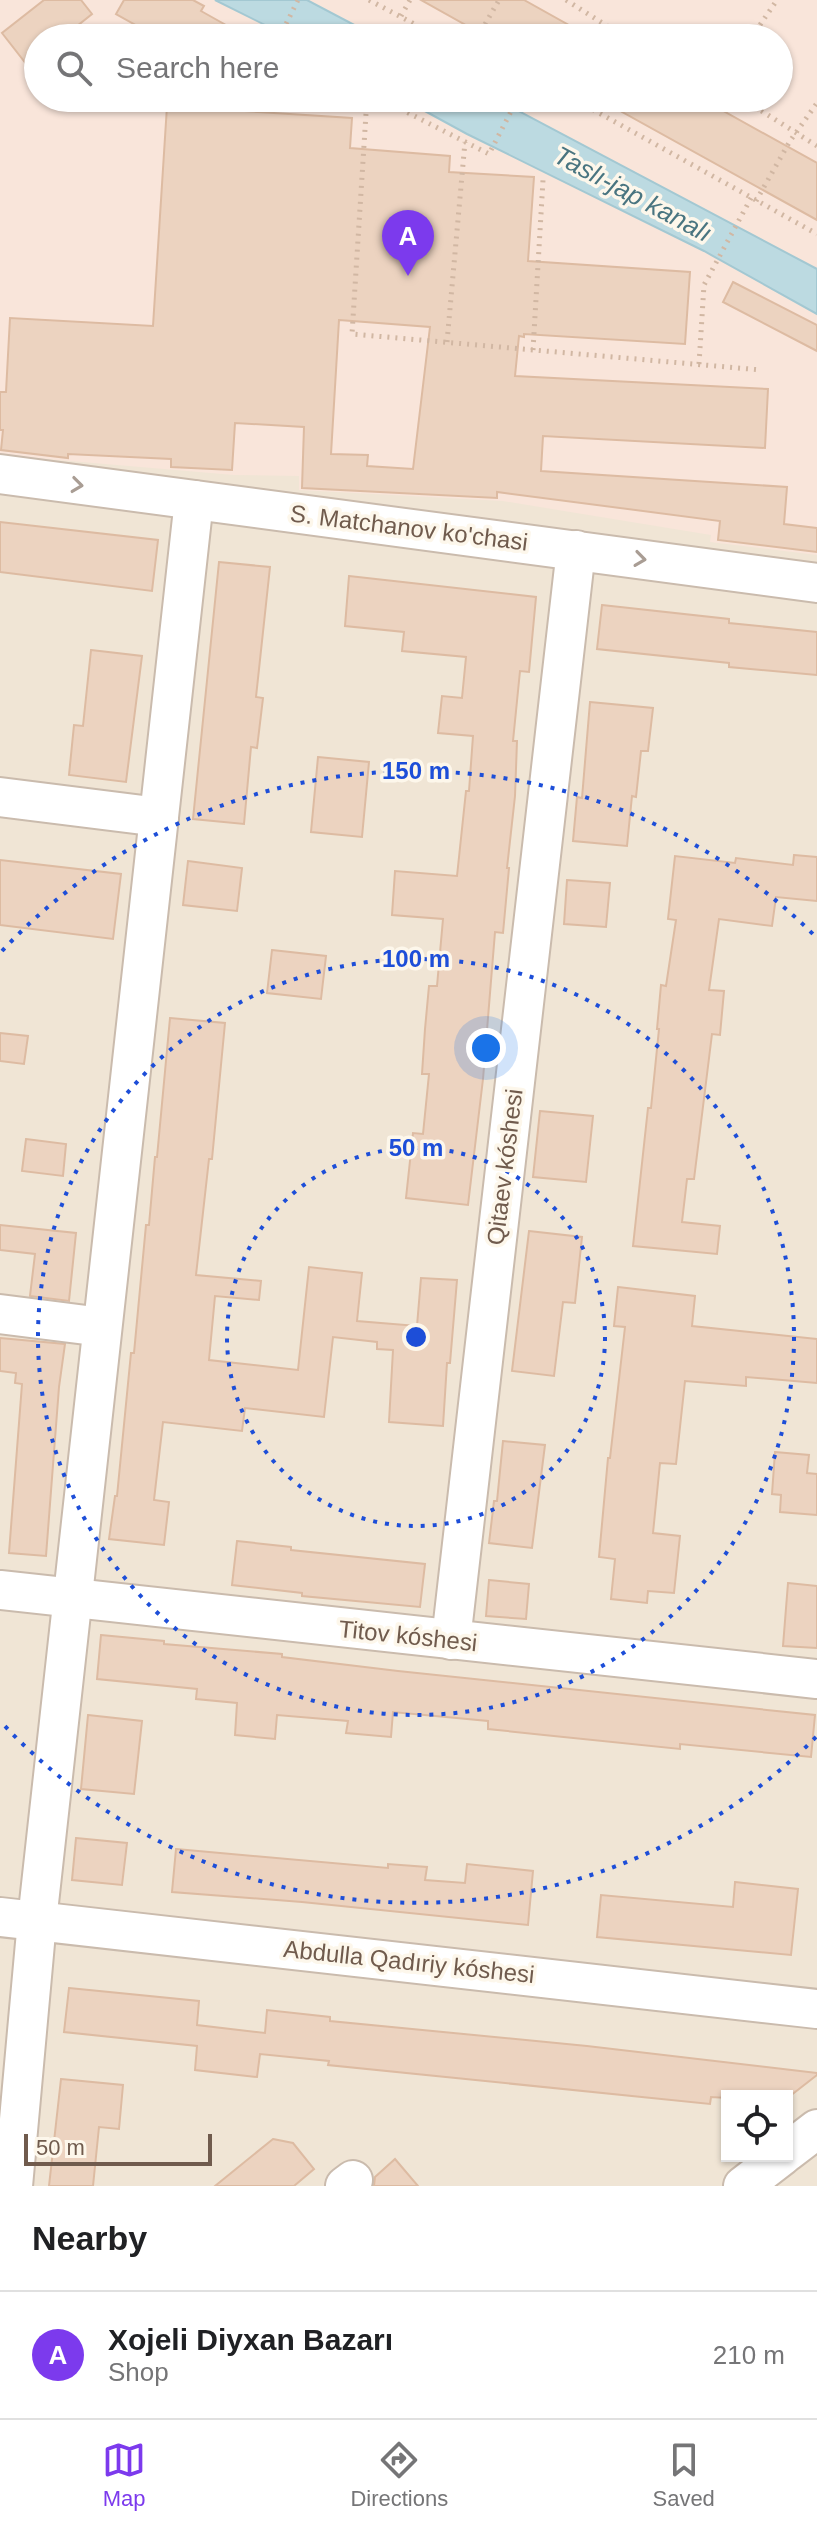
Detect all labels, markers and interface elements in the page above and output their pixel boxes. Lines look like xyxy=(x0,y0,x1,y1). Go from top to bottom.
search box xyxy=(24,24,793,112)
icon: search xyxy=(52,46,96,90)
text: Search here xyxy=(116,51,279,84)
water label: Taslı-jap kanalı xyxy=(549,140,717,248)
pin: A xyxy=(382,210,434,276)
one-way arrow xyxy=(71,476,84,493)
street label: S. Matchanov ko'chasi xyxy=(289,500,530,555)
one-way arrow xyxy=(634,550,647,567)
text: 150 m xyxy=(382,757,450,784)
text: 100 m xyxy=(382,945,450,972)
your location xyxy=(466,1028,506,1068)
street label: Qitaev kóshesi xyxy=(482,1087,527,1247)
text: 50 m xyxy=(389,1134,443,1161)
centre of rings xyxy=(402,1323,430,1351)
street label: Titov kóshesi xyxy=(337,1615,479,1656)
street label: Abdulla Qadıriy kóshesi xyxy=(282,1935,536,1988)
map controls xyxy=(721,2090,793,2162)
button: locate xyxy=(721,2090,793,2162)
scale bar xyxy=(24,2130,212,2166)
text: 50 m xyxy=(36,2135,85,2160)
text: Nearby xyxy=(32,2219,147,2257)
text: Xojeli Diyxan Bazarı xyxy=(108,2323,393,2356)
text: A xyxy=(49,2340,67,2370)
text: 210 m xyxy=(713,2340,785,2370)
text: Shop xyxy=(108,2357,169,2387)
tab: Map xyxy=(102,2438,146,2512)
tab: Directions xyxy=(350,2438,448,2512)
tab: Saved xyxy=(652,2438,715,2512)

